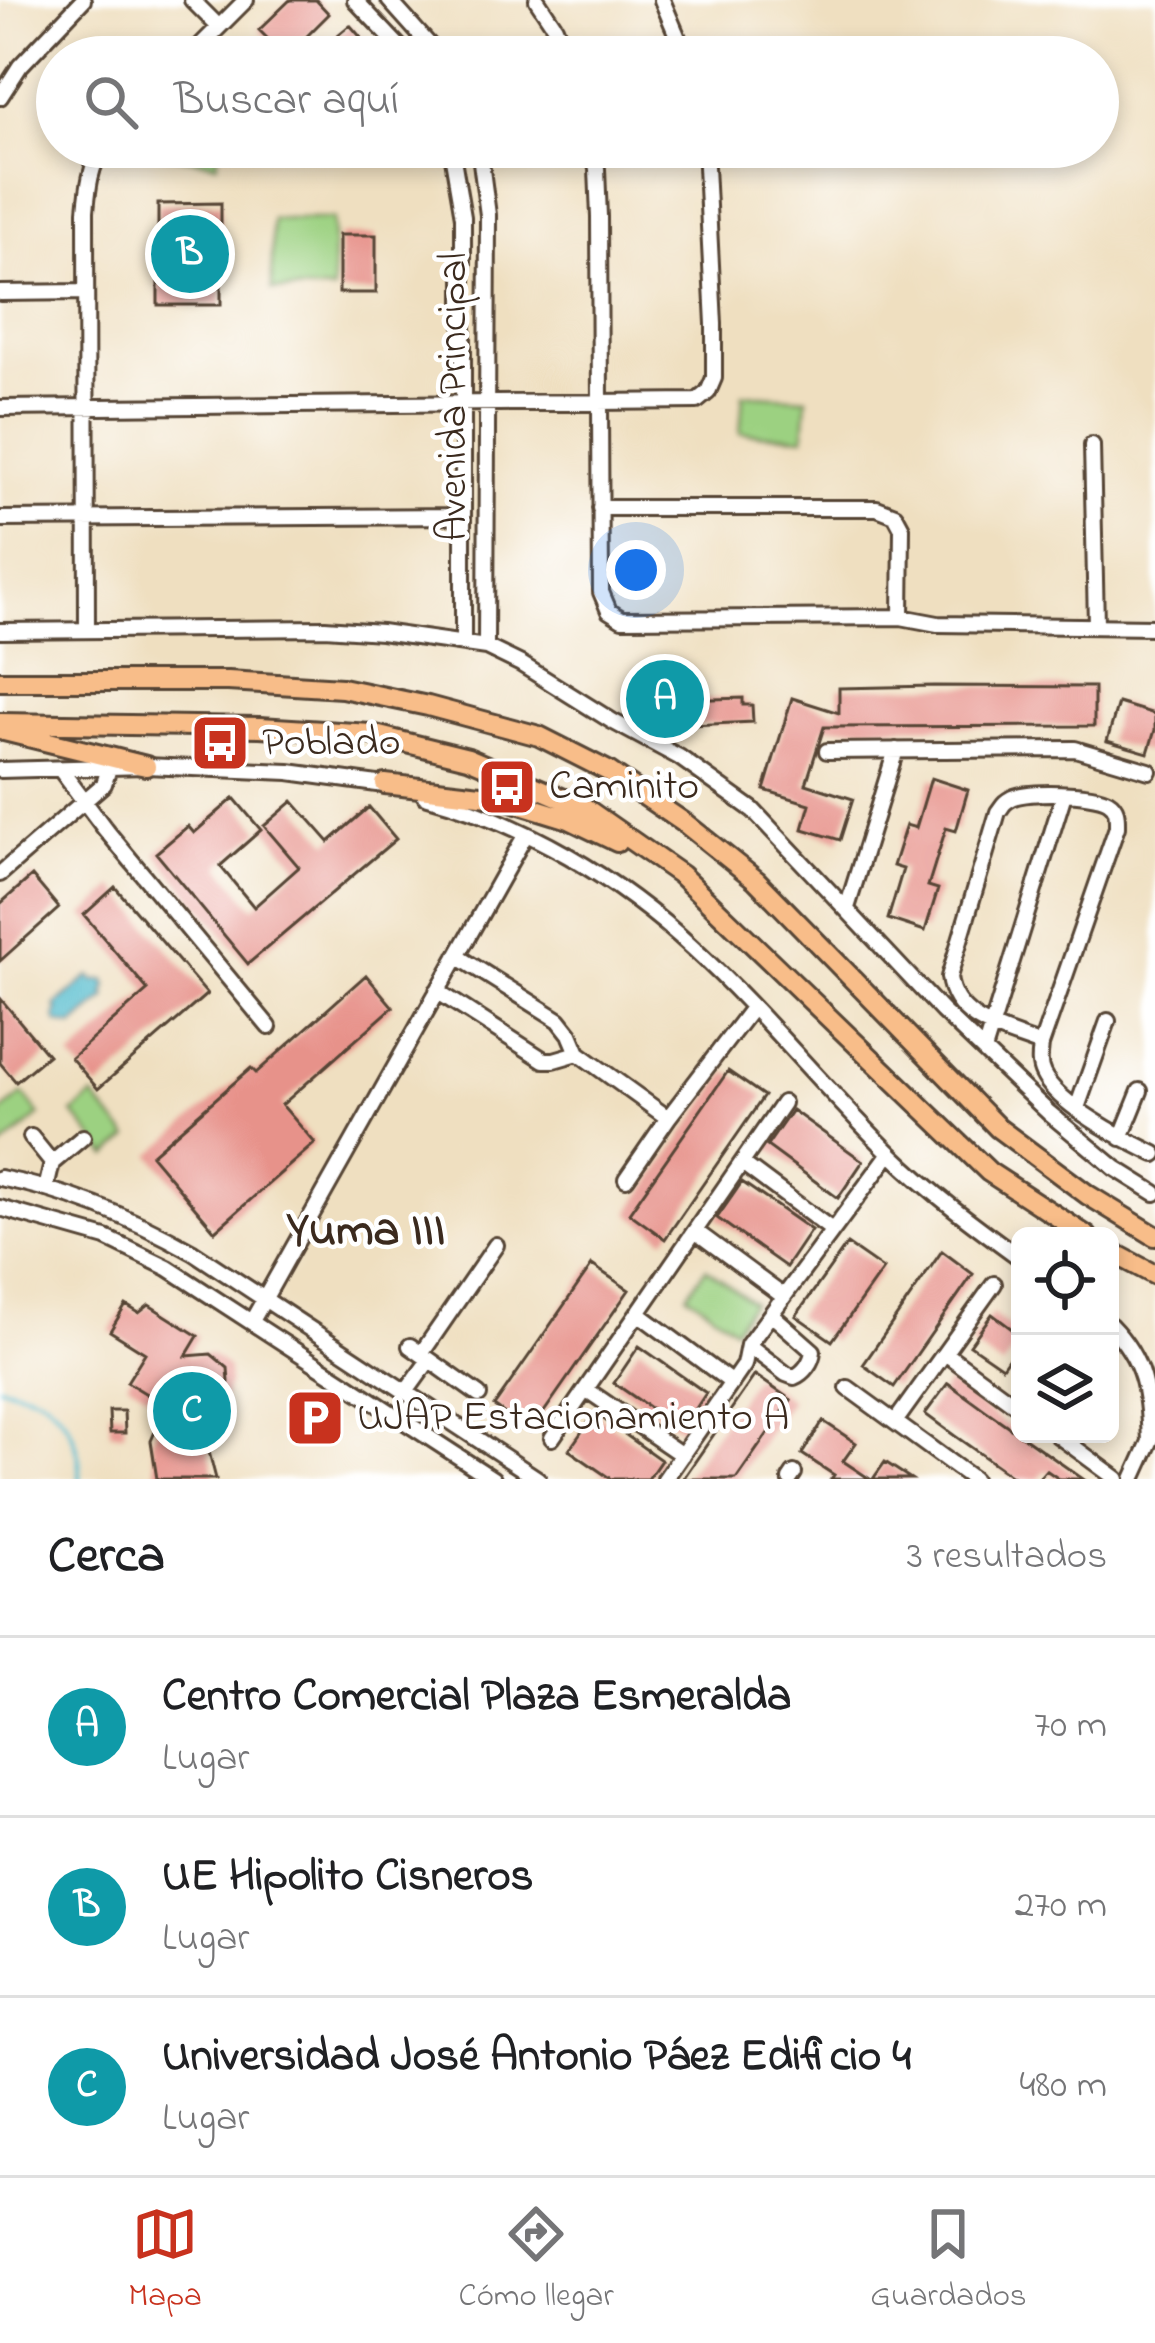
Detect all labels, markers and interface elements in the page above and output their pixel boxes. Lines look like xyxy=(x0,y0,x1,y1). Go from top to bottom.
search box xyxy=(36,36,1119,168)
icon: search xyxy=(78,69,144,135)
text: Buscar aquí xyxy=(174,69,399,135)
pin: B xyxy=(151,209,229,299)
street label: Avenida Principal xyxy=(424,252,485,542)
your location xyxy=(606,540,666,600)
pin: A xyxy=(626,654,704,744)
bus stop icon: Poblado xyxy=(189,712,251,774)
place label: Poblado xyxy=(262,713,400,774)
bus stop icon: Caminito xyxy=(476,756,538,818)
place label: Caminito xyxy=(549,757,699,818)
district label: Yuma III xyxy=(286,1197,445,1267)
map controls xyxy=(1011,1227,1119,1443)
button: locate xyxy=(1011,1227,1119,1335)
button: layers xyxy=(1011,1335,1119,1443)
pin: C xyxy=(153,1366,231,1456)
parking icon: UJAP Estacionamiento A xyxy=(284,1387,346,1449)
place label: UJAP Estacionamiento A xyxy=(357,1388,789,1449)
text: Cerca xyxy=(48,1520,165,1595)
text: 3 resultados xyxy=(907,1529,1107,1586)
text: Centro Comercial Plaza Esmeralda xyxy=(162,1665,791,1731)
text: A xyxy=(75,1698,99,1755)
text: 70 m xyxy=(1034,1698,1107,1755)
text: Lugar xyxy=(162,1731,249,1788)
text: UE Hipolito Cisneros xyxy=(162,1845,533,1911)
text: B xyxy=(74,1878,100,1935)
text: 270 m xyxy=(1015,1878,1107,1935)
text: Lugar xyxy=(162,1911,249,1968)
text: Universidad José Antonio Páez Edificio 4 xyxy=(162,2025,911,2091)
text: C xyxy=(76,2058,98,2115)
text: 480 m xyxy=(1019,2058,1107,2115)
text: Lugar xyxy=(162,2091,249,2148)
tab: Mapa xyxy=(128,2201,202,2321)
tab: Cómo llegar xyxy=(459,2201,614,2321)
tab: Guardados xyxy=(870,2201,1027,2321)

